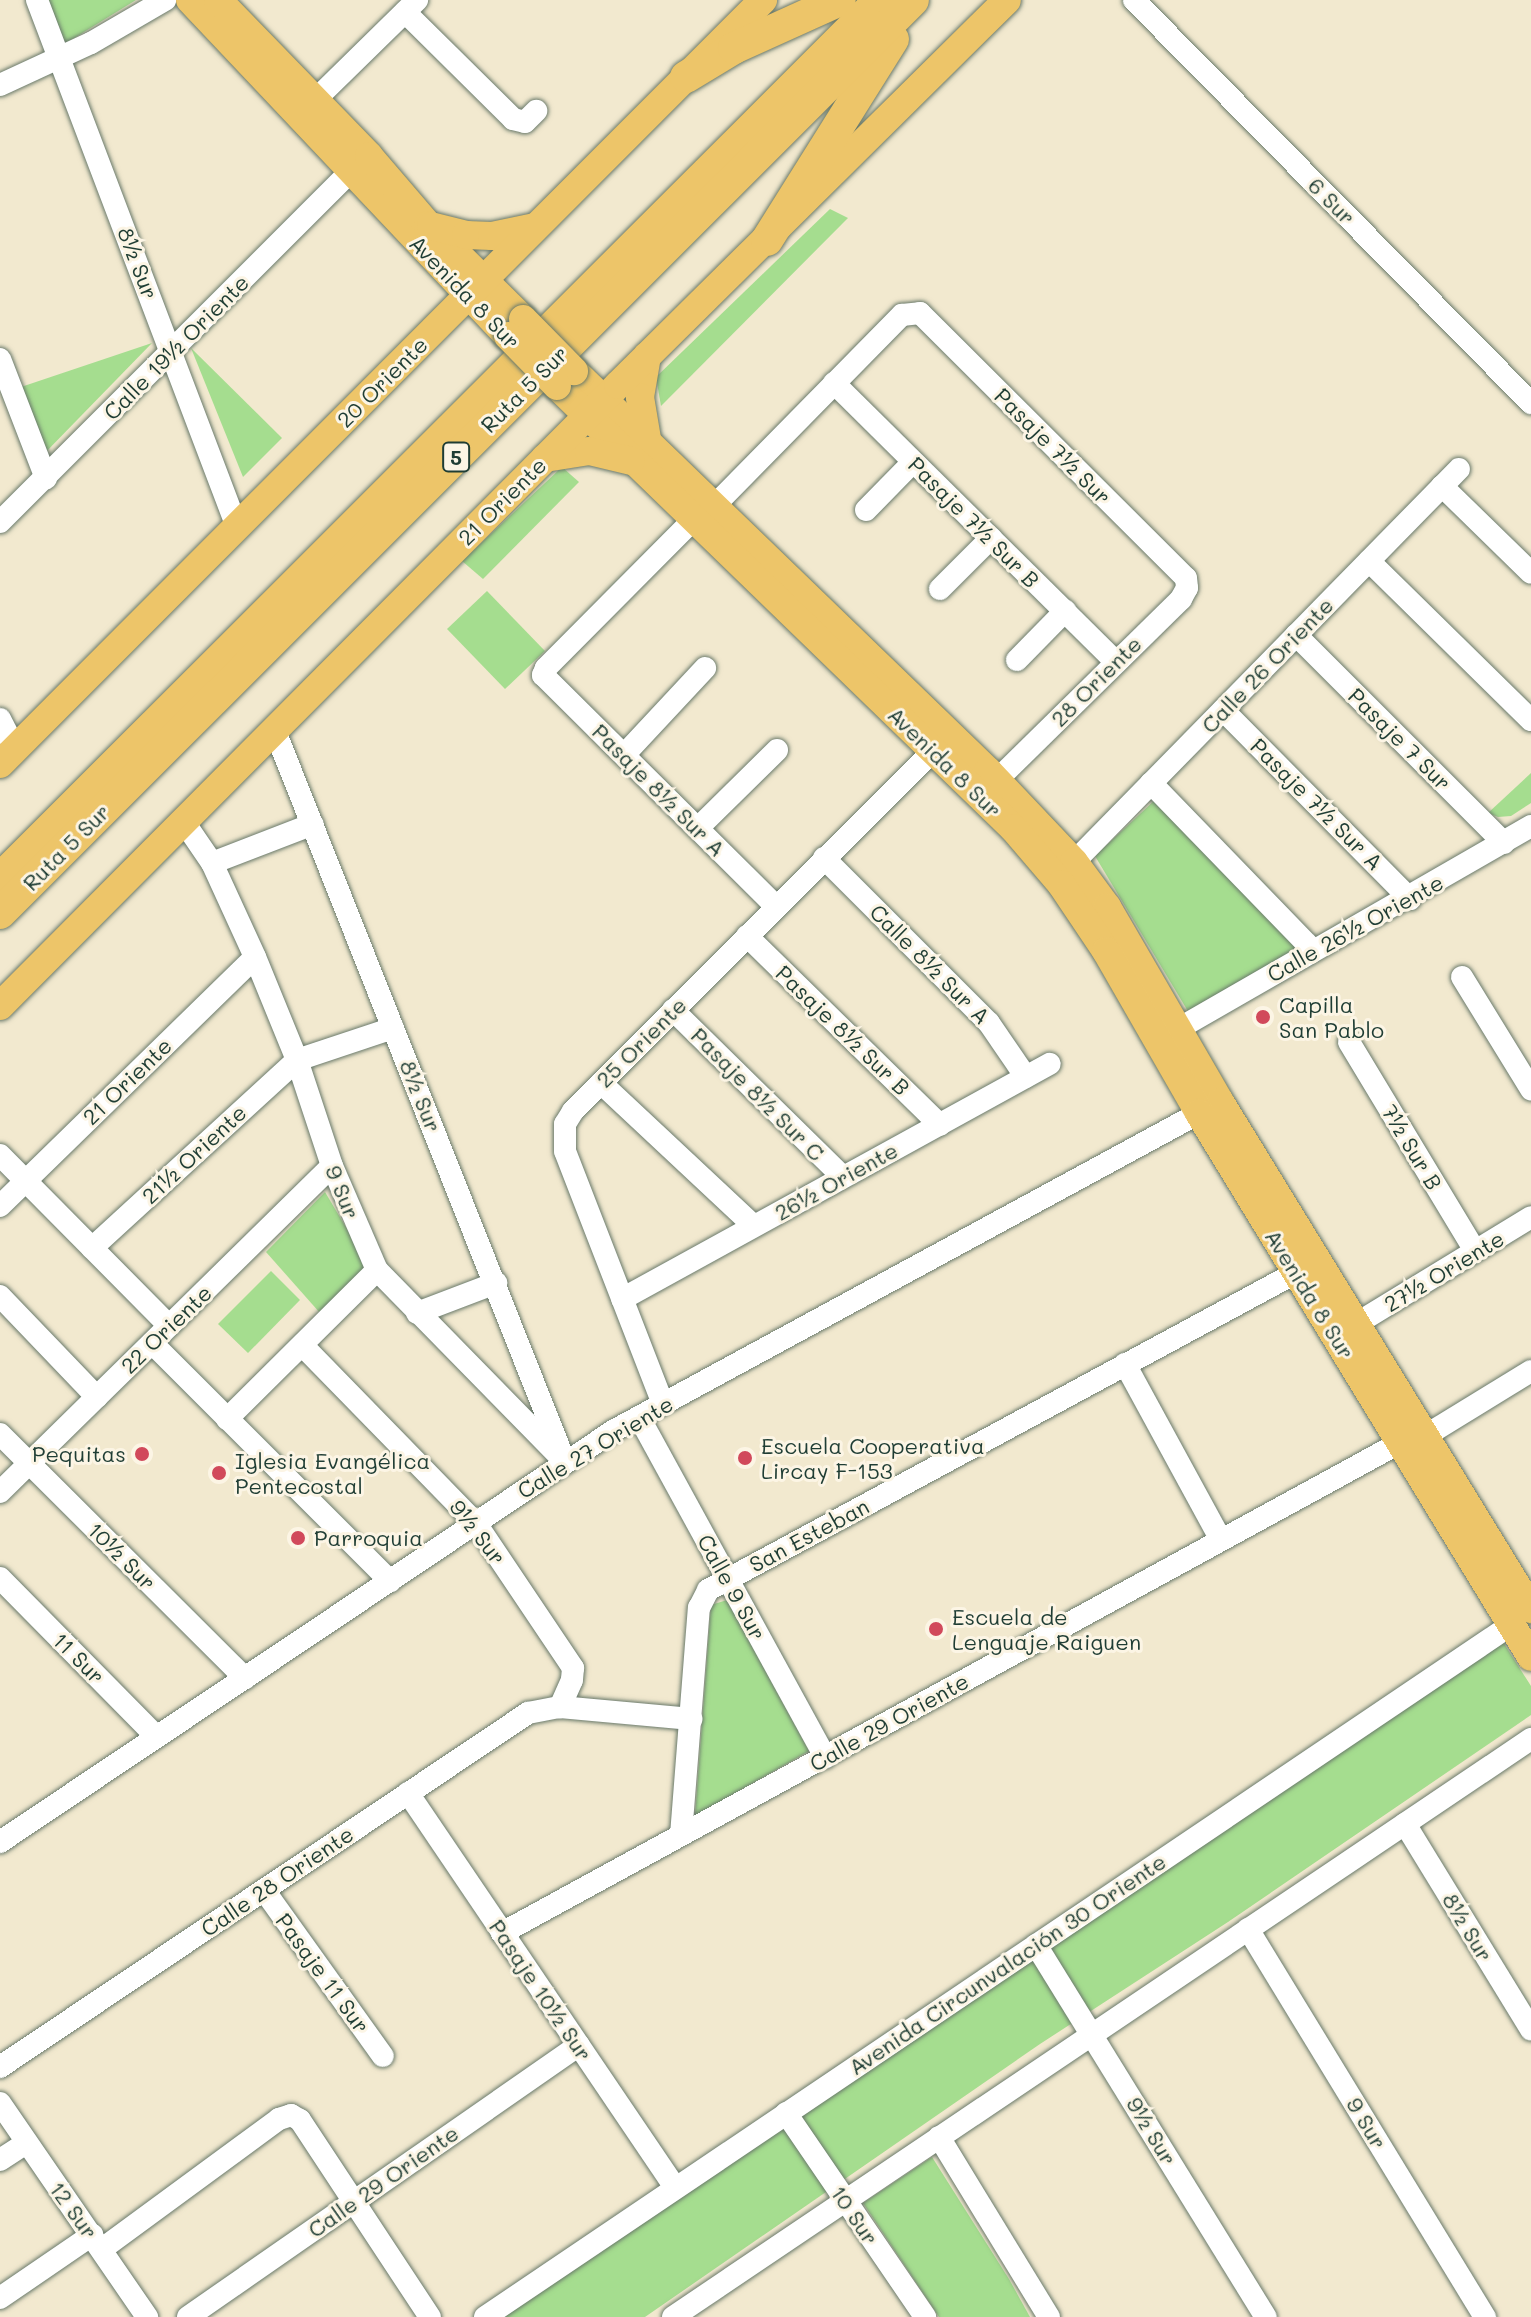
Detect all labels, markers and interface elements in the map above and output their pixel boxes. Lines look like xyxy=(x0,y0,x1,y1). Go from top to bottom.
street label: 6 Sur xyxy=(1303,172,1361,230)
street label: 8½ Sur xyxy=(112,223,164,303)
street label: Avenida 8 Sur xyxy=(404,230,526,354)
street label: Calle 19½ Oriente xyxy=(98,269,254,425)
street label: 20 Oriente xyxy=(331,331,433,433)
street label: Ruta 5 Sur xyxy=(475,340,573,438)
street label: Pasaje 7½ Sur xyxy=(989,382,1117,510)
road number: 5 xyxy=(442,441,470,473)
street label: Pasaje 7½ Sur B xyxy=(903,451,1045,593)
street label: 21 Oriente xyxy=(453,452,551,550)
street label: Calle 26 Oriente xyxy=(1196,592,1338,738)
street label: 28 Oriente xyxy=(1045,630,1147,732)
street label: Pasaje 7 Sur xyxy=(1343,682,1457,796)
street label: Avenida 8 Sur xyxy=(883,701,1007,823)
street label: Pasaje 8½ Sur A xyxy=(587,718,731,862)
street label: Pasaje 7½ Sur A xyxy=(1245,732,1389,876)
street label: Ruta 5 Sur xyxy=(17,798,115,896)
street label: Calle 26½ Oriente xyxy=(1262,869,1448,987)
street label: Calle 8½ Sur A xyxy=(865,899,995,1029)
street label: Pasaje 8½ Sur B xyxy=(771,960,915,1100)
place label: Capilla San Pablo xyxy=(1279,991,1384,1042)
street label: 25 Oriente xyxy=(591,992,691,1092)
marker: Capilla San Pablo xyxy=(1254,1008,1272,1026)
street label: Pasaje 8½ Sur C xyxy=(686,1022,830,1166)
street label: 21 Oriente xyxy=(77,1032,177,1130)
street label: 8½ Sur xyxy=(395,1056,447,1136)
street label: 21½ Oriente xyxy=(136,1099,252,1209)
street label: 7½ Sur B xyxy=(1376,1100,1448,1194)
street label: 26½ Oriente xyxy=(770,1136,902,1226)
street label: 9 Sur xyxy=(320,1161,366,1223)
street label: Avenida 8 Sur xyxy=(1260,1224,1360,1364)
street label: 27½ Oriente xyxy=(1379,1225,1509,1317)
street label: 22 Oriente xyxy=(115,1279,217,1379)
street label: Calle 27 Oriente xyxy=(512,1390,678,1504)
place label: Escuela Cooperativa Lircay F-153 xyxy=(761,1432,985,1484)
place label: Pequitas xyxy=(32,1441,126,1467)
marker: Pequitas xyxy=(133,1445,151,1463)
place label: Iglesia Evangélica Pentecostal xyxy=(235,1447,430,1498)
marker: Escuela Cooperativa Lircay F-153 xyxy=(736,1449,754,1467)
marker: Iglesia Evangélica Pentecostal xyxy=(210,1464,228,1482)
street label: San Esteban xyxy=(745,1492,873,1578)
street label: 9½ Sur xyxy=(445,1494,511,1570)
street label: 10½ Sur xyxy=(83,1517,161,1595)
place label: Parroquia xyxy=(314,1525,423,1551)
marker: Parroquia xyxy=(289,1529,307,1547)
street label: Calle 9 Sur xyxy=(692,1530,772,1644)
place label: Escuela de Lenguaje Raiguen xyxy=(952,1603,1141,1654)
marker: Escuela de Lenguaje Raiguen xyxy=(927,1620,945,1638)
street label: 11 Sur xyxy=(48,1627,110,1689)
street label: Calle 29 Oriente xyxy=(805,1667,973,1777)
street label: Calle 28 Oriente xyxy=(196,1820,358,1942)
street label: Avenida Circunvalación 30 Oriente xyxy=(843,1848,1171,2080)
street label: 8½ Sur xyxy=(1437,1888,1499,1966)
street label: Pasaje 11 Sur xyxy=(271,1908,375,2038)
street label: Pasaje 10½ Sur xyxy=(484,1914,598,2066)
street label: 9½ Sur xyxy=(1121,2092,1183,2170)
street label: 9 Sur xyxy=(1341,2092,1393,2154)
street label: Calle 29 Oriente xyxy=(303,2119,463,2243)
street label: 12 Sur xyxy=(44,2176,104,2244)
street label: 10 Sur xyxy=(826,2180,884,2250)

